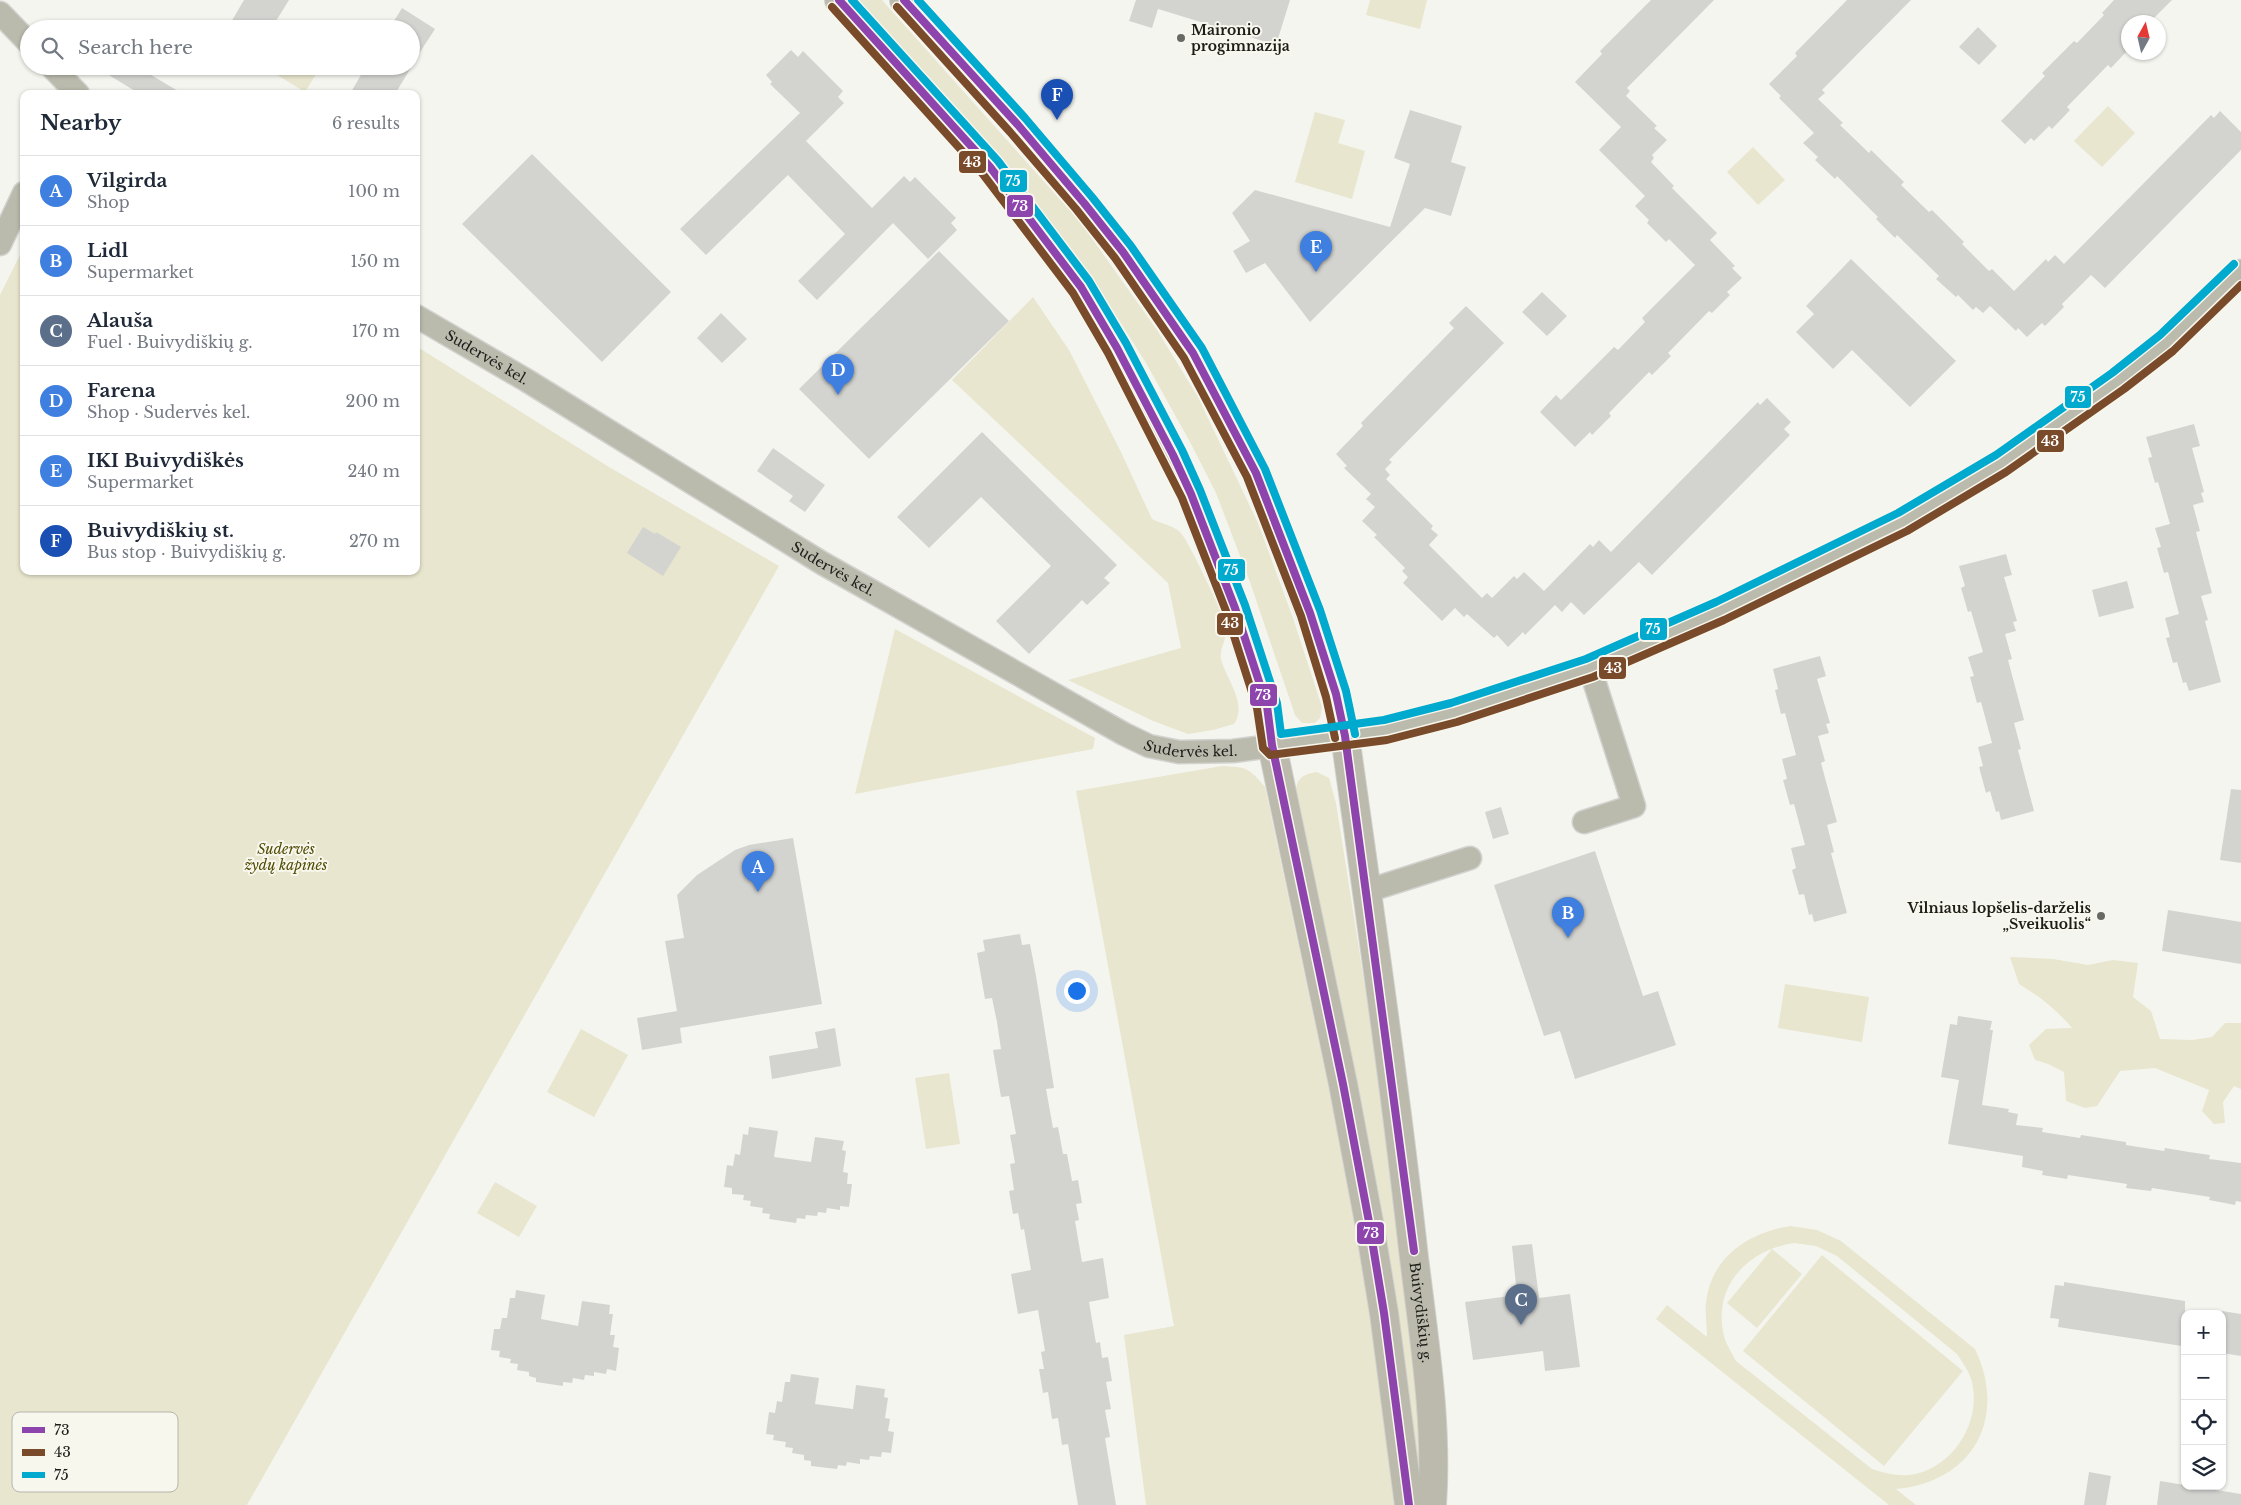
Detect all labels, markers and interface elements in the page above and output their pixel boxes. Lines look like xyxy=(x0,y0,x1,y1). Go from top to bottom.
north arrow xyxy=(2121,15,2166,60)
search box xyxy=(20,20,420,75)
place label: Maironio progimnazija xyxy=(1191,21,1290,55)
marker: Maironio progimnazija xyxy=(1175,32,1187,44)
icon: search xyxy=(38,34,66,62)
text: Search here xyxy=(78,36,193,59)
pin: F xyxy=(1041,79,1073,120)
text: Nearby xyxy=(40,110,121,136)
text: 6 results xyxy=(332,113,400,133)
line badge: 43 xyxy=(958,150,987,174)
text: 43 xyxy=(963,153,981,171)
text: Vilgirda xyxy=(87,169,168,192)
line badge: 75 xyxy=(999,169,1028,193)
text: 75 xyxy=(1005,172,1021,190)
text: A xyxy=(50,181,62,201)
text: 100 m xyxy=(348,181,400,201)
text: Shop xyxy=(87,192,130,212)
line badge: 73 xyxy=(1006,194,1034,218)
text: 73 xyxy=(1012,197,1028,215)
pin: E xyxy=(1300,231,1332,272)
text: Lidl xyxy=(87,239,128,262)
text: B xyxy=(50,251,62,271)
text: 150 m xyxy=(351,251,400,271)
text: Supermarket xyxy=(87,262,194,282)
text: Alauša xyxy=(87,309,153,332)
text: C xyxy=(49,321,63,341)
text: 170 m xyxy=(352,321,400,341)
street label: Sudervės kel. xyxy=(442,326,532,389)
text: Fuel · Buivydiškių g. xyxy=(87,332,253,352)
pin: D xyxy=(822,354,854,395)
text: Farena xyxy=(87,379,156,402)
line badge: 75 xyxy=(2064,385,2092,409)
text: 75 xyxy=(2070,388,2086,406)
text: D xyxy=(49,391,63,411)
text: 200 m xyxy=(346,391,400,411)
text: Shop · Sudervės kel. xyxy=(87,402,250,422)
line badge: 43 xyxy=(2036,429,2065,453)
text: 43 xyxy=(2041,432,2059,450)
text: IKI Buivydiškės xyxy=(87,449,244,472)
text: E xyxy=(50,461,62,481)
text: 240 m xyxy=(348,461,400,481)
text: Supermarket xyxy=(87,472,194,492)
text: Buivydiškių st. xyxy=(87,519,234,542)
text: F xyxy=(50,531,62,551)
text: 270 m xyxy=(349,531,400,551)
street label: Sudervės kel. xyxy=(788,537,878,600)
text: Bus stop · Buivydiškių g. xyxy=(87,542,286,562)
line badge: 75 xyxy=(1217,558,1246,582)
text: 75 xyxy=(1223,561,1239,579)
line badge: 43 xyxy=(1216,612,1244,636)
text: 43 xyxy=(1221,614,1239,632)
line badge: 75 xyxy=(1639,617,1668,641)
text: 75 xyxy=(1645,620,1661,638)
line badge: 43 xyxy=(1598,656,1627,680)
text: 43 xyxy=(1604,659,1622,677)
line badge: 73 xyxy=(1249,683,1278,707)
text: 73 xyxy=(1255,686,1271,704)
street label: Sudervės kel. xyxy=(1141,736,1238,761)
park label: Sudervės žydų kapinės xyxy=(244,840,327,874)
pin: A xyxy=(742,851,774,892)
pin: B xyxy=(1552,897,1584,938)
place label: Vilniaus lopšelis-darželis „Sveikuolis“ xyxy=(1906,899,2091,933)
marker: Vilniaus lopšelis-darželis „Sveikuolis“ xyxy=(2095,910,2107,922)
your location xyxy=(1064,978,1090,1004)
line badge: 73 xyxy=(1356,1221,1385,1245)
text: 73 xyxy=(1363,1224,1379,1242)
street label: Buivydiškių g. xyxy=(1406,1261,1436,1364)
pin: C xyxy=(1505,1284,1537,1325)
map controls xyxy=(2181,1310,2226,1490)
button: + xyxy=(2181,1310,2226,1355)
button: − xyxy=(2181,1355,2226,1400)
button: locate xyxy=(2181,1400,2226,1445)
legend xyxy=(12,1412,178,1492)
text: 73 xyxy=(54,1421,70,1439)
text: 43 xyxy=(54,1443,71,1461)
button: layers xyxy=(2181,1445,2226,1490)
text: 75 xyxy=(54,1466,69,1484)

